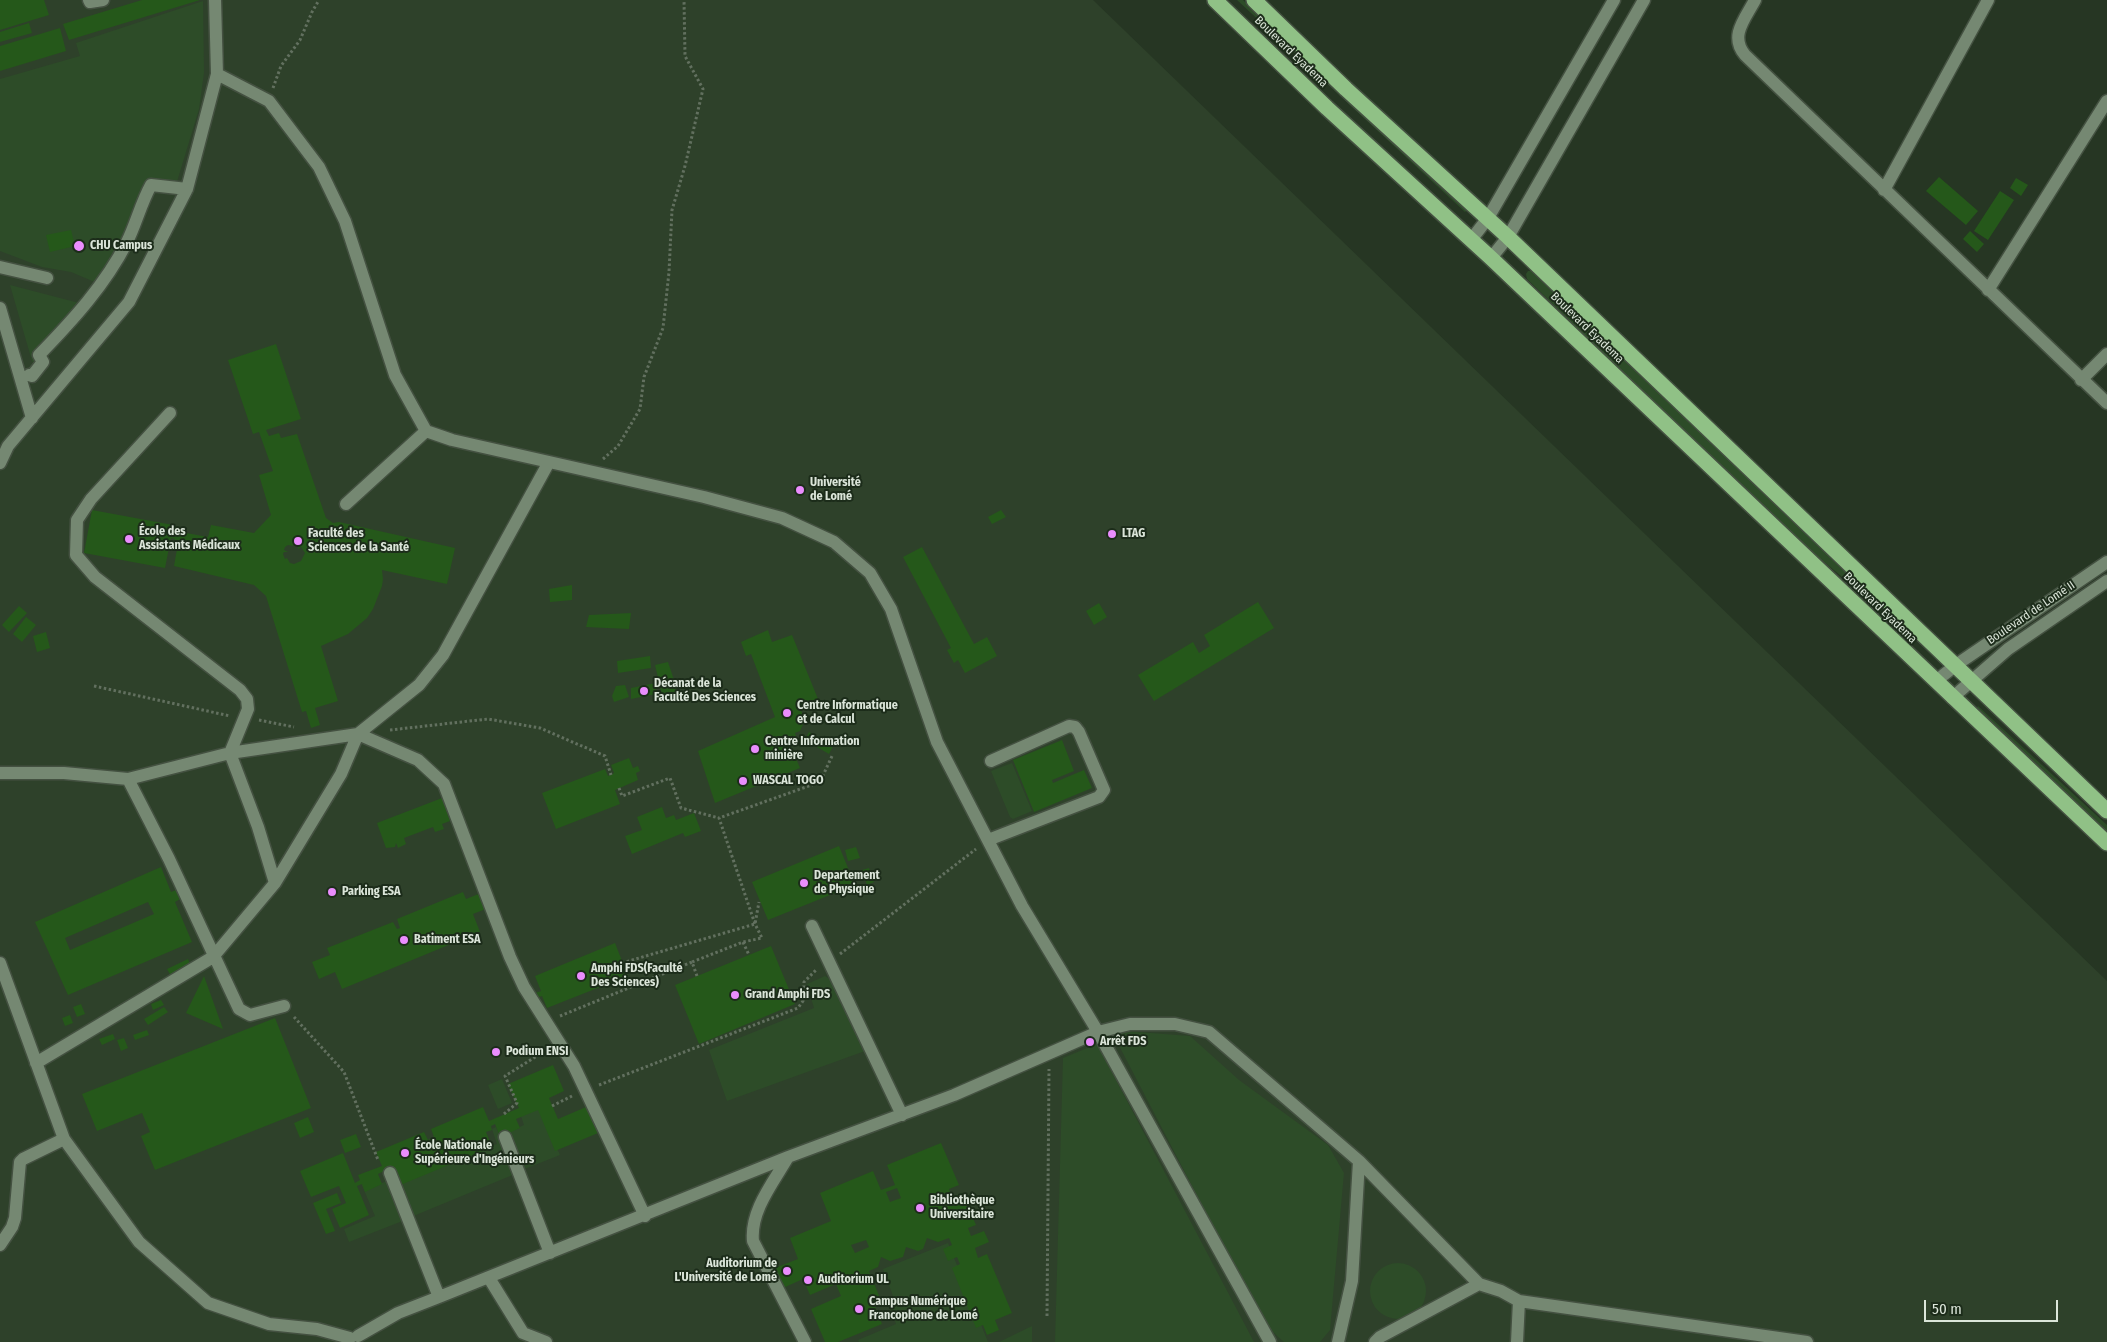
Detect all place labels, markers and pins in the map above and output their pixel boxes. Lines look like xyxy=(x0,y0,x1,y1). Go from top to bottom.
marker: CHU Campus xyxy=(72,239,86,253)
place label: CHU Campus xyxy=(90,239,152,253)
place label: Université de Lomé xyxy=(810,476,861,504)
marker: Université de Lomé xyxy=(794,484,806,496)
place label: École des Assistants Médicaux xyxy=(139,525,240,553)
place label: Faculté des Sciences de la Santé xyxy=(308,527,409,555)
place label: LTAG xyxy=(1122,527,1145,541)
marker: LTAG xyxy=(1106,528,1118,540)
marker: École des Assistants Médicaux xyxy=(123,533,135,545)
marker: Faculté des Sciences de la Santé xyxy=(292,535,304,547)
place label: Décanat de la Faculté Des Sciences xyxy=(654,677,756,705)
marker: Décanat de la Faculté Des Sciences xyxy=(638,685,650,697)
place label: Centre Informatique et de Calcul xyxy=(797,699,898,727)
marker: Centre Informatique et de Calcul xyxy=(781,707,793,719)
place label: Centre Information minière xyxy=(765,735,860,763)
marker: Centre Information minière xyxy=(749,743,761,755)
place label: WASCAL TOGO xyxy=(753,774,824,788)
marker: WASCAL TOGO xyxy=(737,775,749,787)
place label: Departement de Physique xyxy=(814,869,880,897)
marker: Departement de Physique xyxy=(798,877,810,889)
place label: Parking ESA xyxy=(342,885,401,899)
marker: Parking ESA xyxy=(326,886,338,898)
place label: Batiment ESA xyxy=(414,933,481,947)
marker: Batiment ESA xyxy=(398,934,410,946)
place label: Amphi FDS(Faculté Des Sciences) xyxy=(591,962,683,990)
marker: Amphi FDS(Faculté Des Sciences) xyxy=(575,970,587,982)
place label: Grand Amphi FDS xyxy=(745,988,830,1002)
marker: Grand Amphi FDS xyxy=(729,989,741,1001)
place label: Arrêt FDS xyxy=(1100,1035,1146,1049)
marker: Arrêt FDS xyxy=(1084,1036,1096,1048)
place label: Podium ENSI xyxy=(506,1045,568,1059)
marker: Podium ENSI xyxy=(490,1046,502,1058)
place label: École Nationale Supérieure d'Ingénieurs xyxy=(415,1139,534,1167)
marker: École Nationale Supérieure d'Ingénieurs xyxy=(399,1147,411,1159)
place label: Bibliothèque Universitaire xyxy=(930,1194,995,1222)
marker: Bibliothèque Universitaire xyxy=(914,1202,926,1214)
place label: Auditorium de L'Université de Lomé xyxy=(675,1257,777,1285)
marker: Auditorium de L'Université de Lomé xyxy=(781,1265,793,1277)
place label: Auditorium UL xyxy=(818,1273,889,1287)
marker: Auditorium UL xyxy=(802,1274,814,1286)
place label: Campus Numérique Francophone de Lomé xyxy=(869,1295,978,1323)
marker: Campus Numérique Francophone de Lomé xyxy=(853,1303,865,1315)

